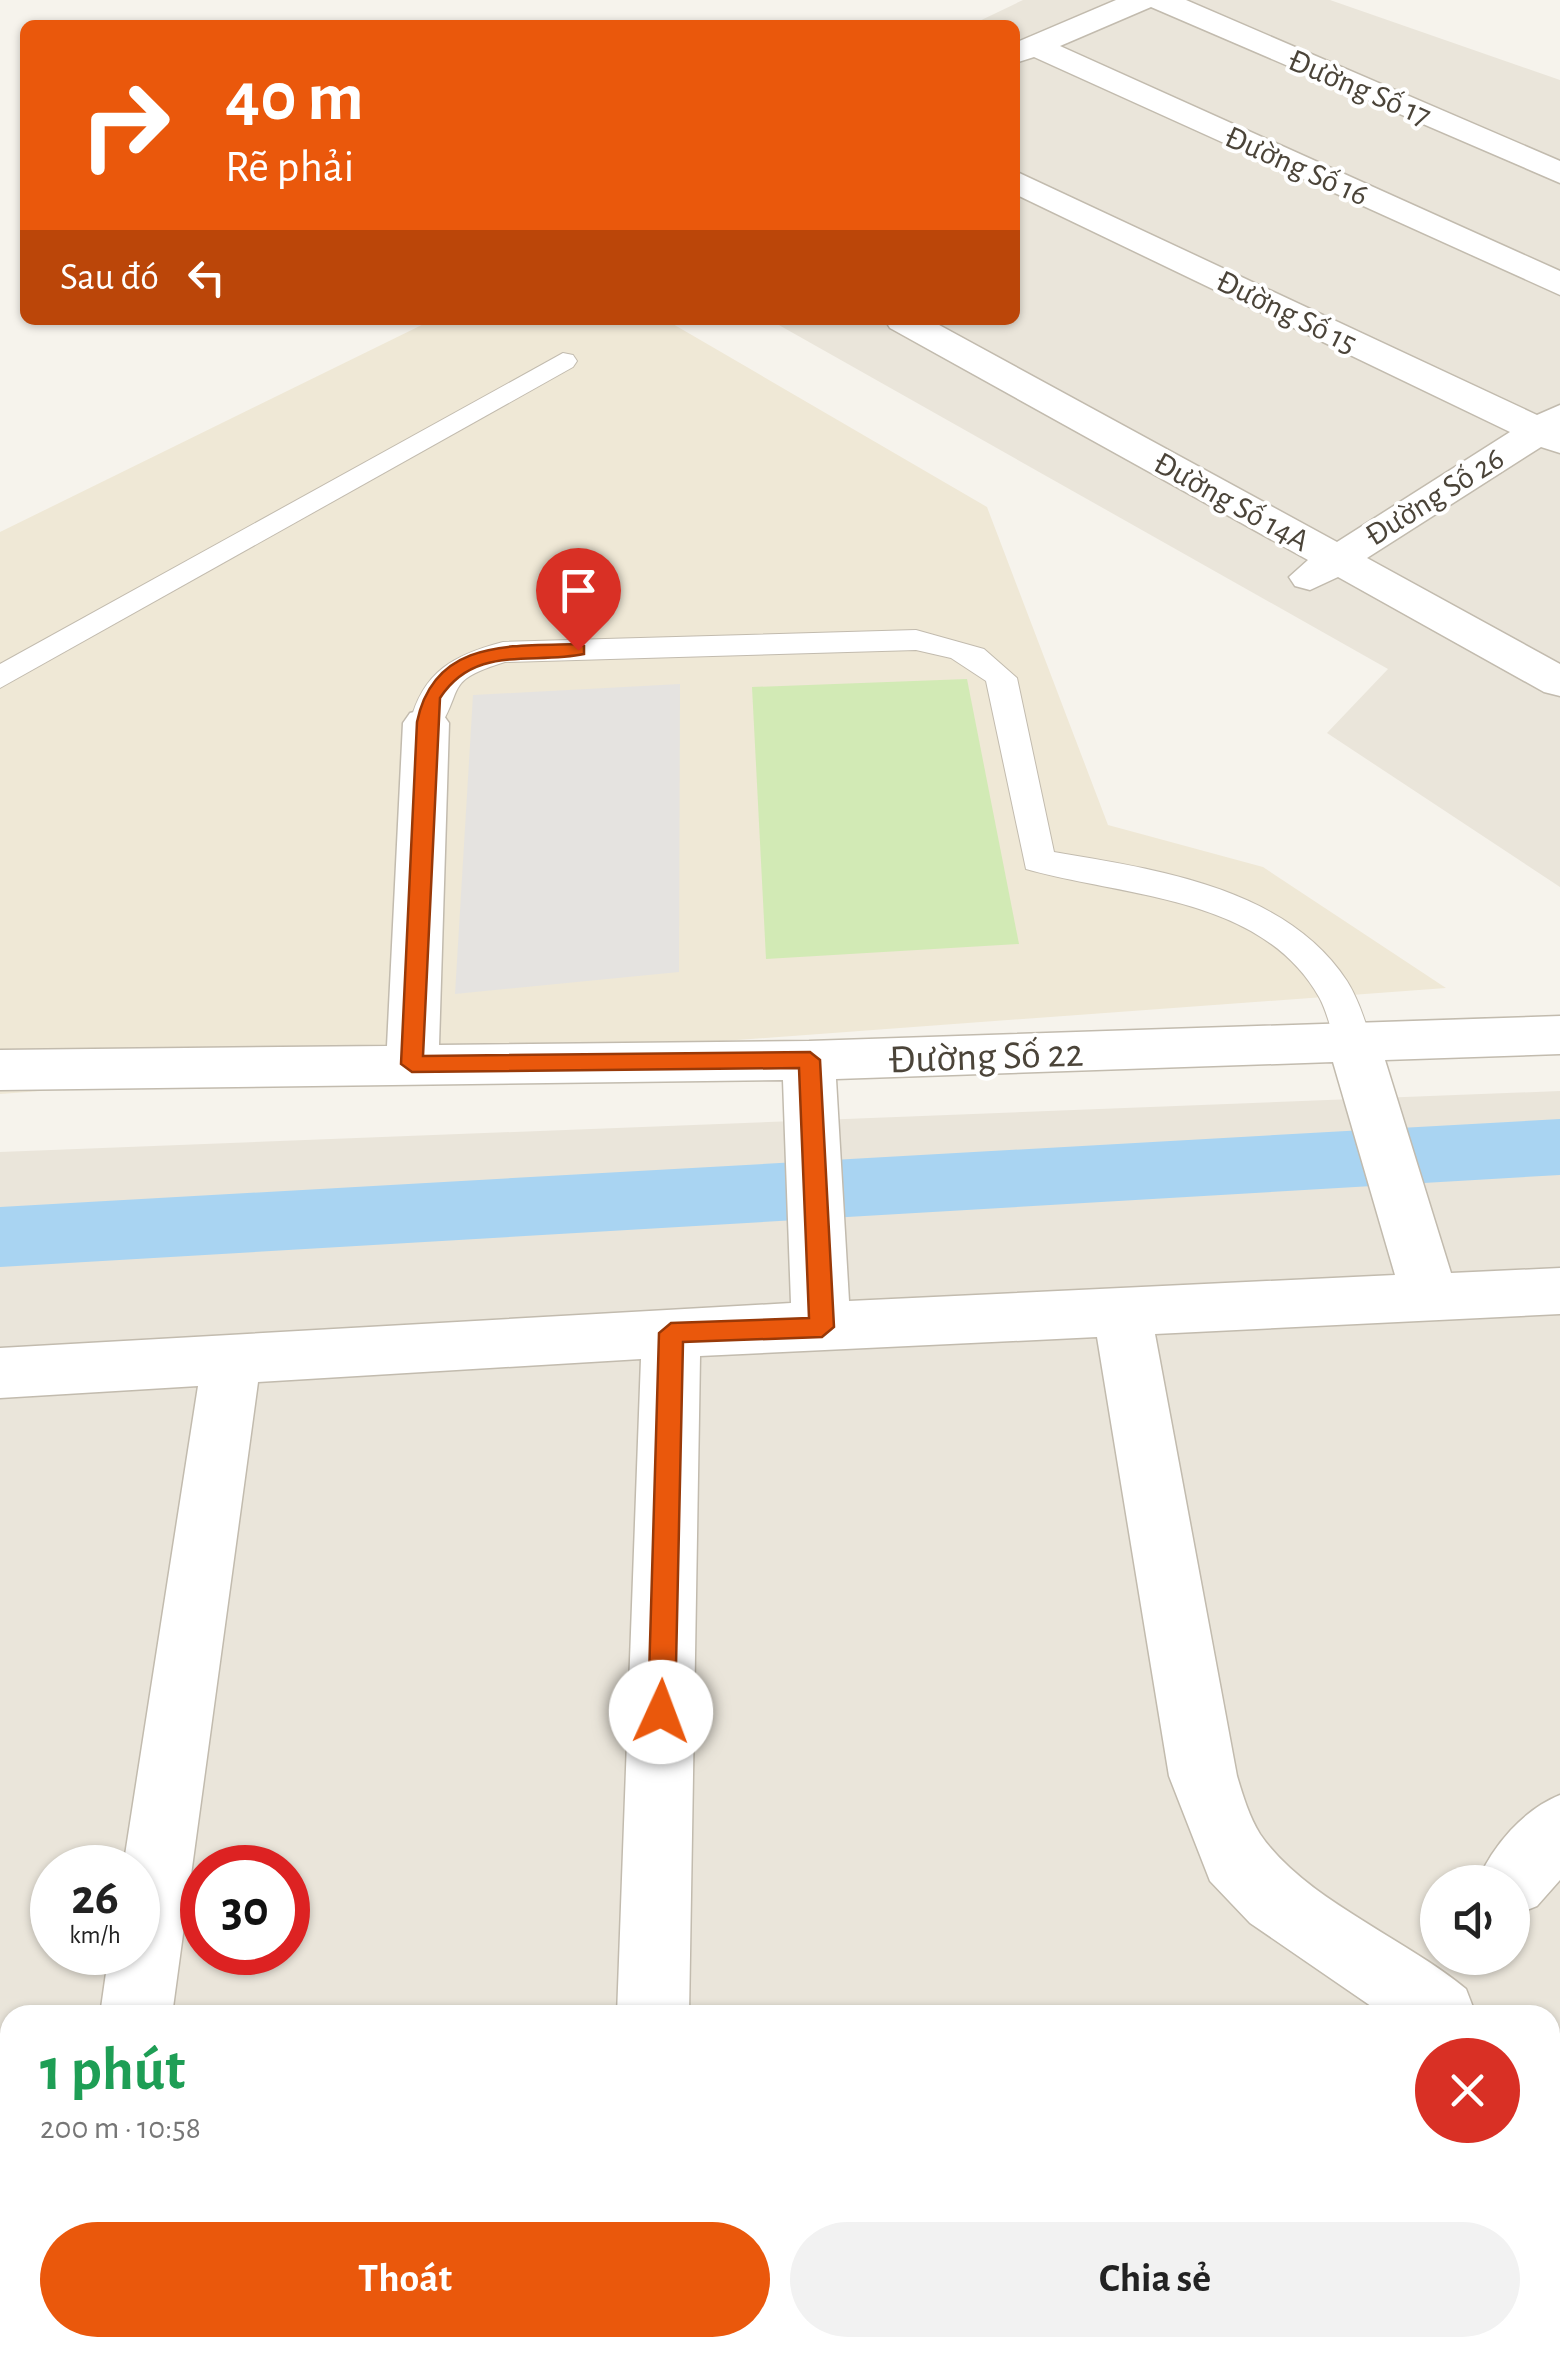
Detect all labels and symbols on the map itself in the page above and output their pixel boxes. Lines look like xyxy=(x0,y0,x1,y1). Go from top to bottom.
street label: Đường Số 17 xyxy=(1284,44,1436,132)
street label: Đường Số 16 xyxy=(1220,120,1373,212)
street label: Đường Số 15 xyxy=(1211,264,1362,359)
street label: Đường Số 26 xyxy=(1360,442,1509,552)
street label: Đường Số 14A xyxy=(1149,446,1314,558)
pin xyxy=(536,548,621,651)
street label: Đường Số 22 xyxy=(888,1034,1084,1080)
position arrow xyxy=(609,1660,713,1764)
speed limit sign: 30 xyxy=(180,1845,310,1975)

